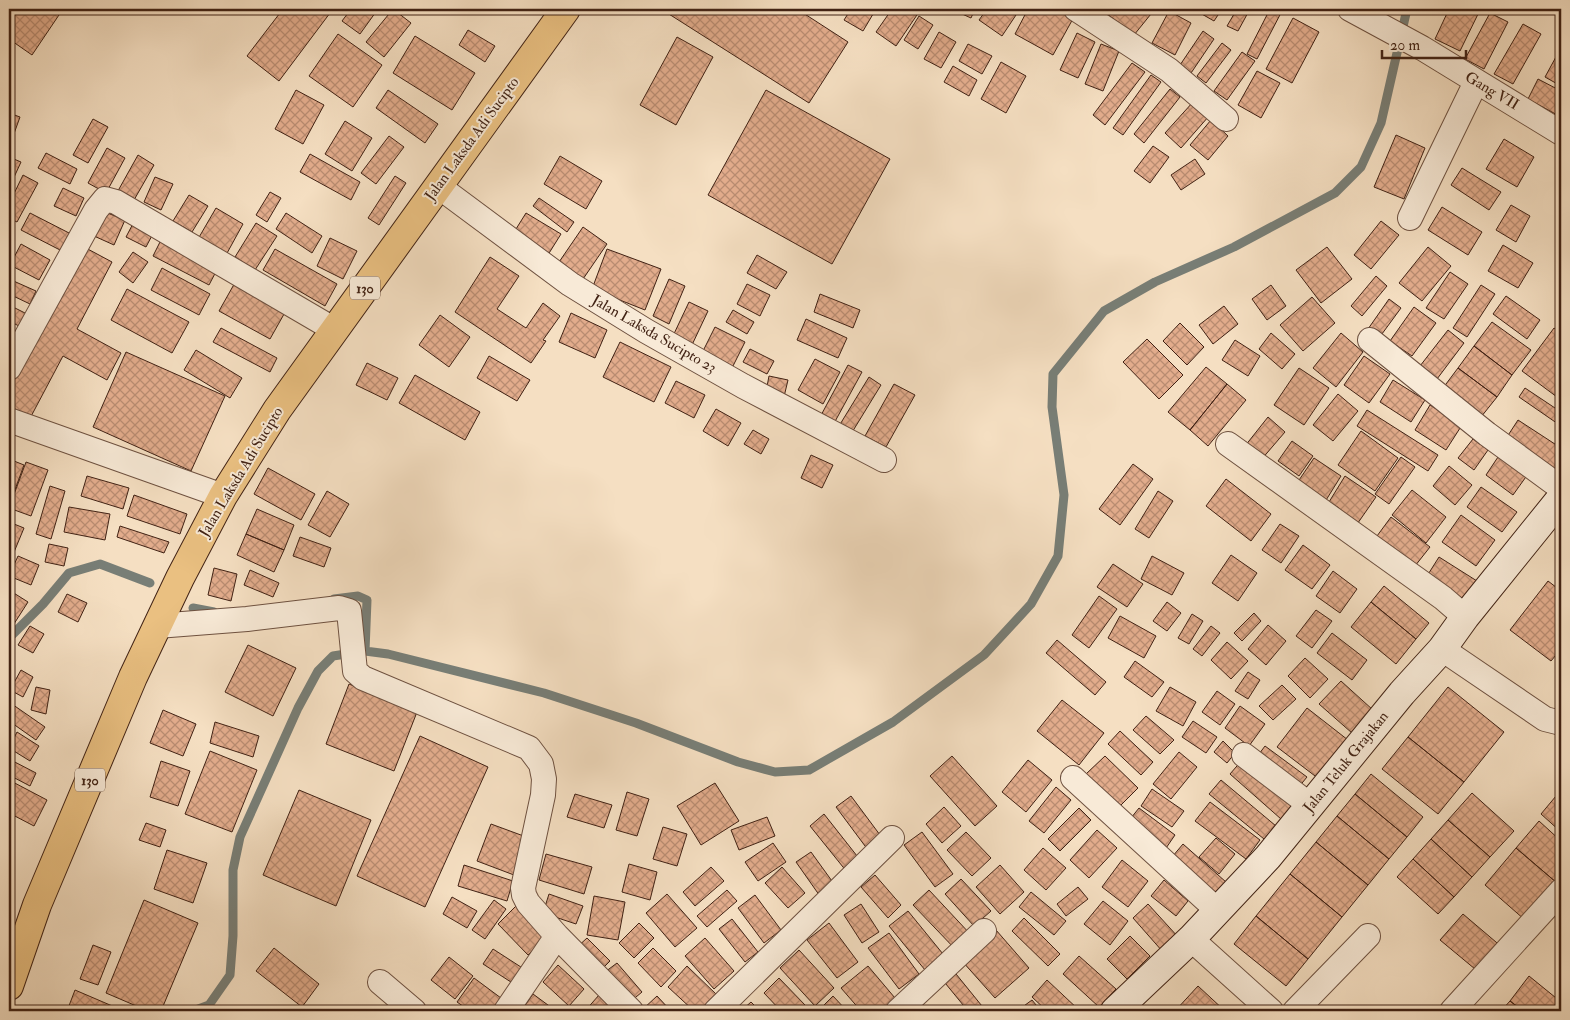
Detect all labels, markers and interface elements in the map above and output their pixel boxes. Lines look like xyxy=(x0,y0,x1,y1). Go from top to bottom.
scale bar xyxy=(1382,28,1466,60)
text: 20 m xyxy=(1390,36,1420,55)
street label: Gang VII xyxy=(1462,67,1522,115)
street label: Jalan Laksda Adi Sucipto xyxy=(420,73,524,206)
road number: 130 xyxy=(350,276,380,300)
street label: Jalan Laksda Sucipto 23 xyxy=(587,290,720,378)
street label: Jalan Laksda Adi Sucipto xyxy=(194,403,288,542)
street label: Jalan Teluk Grajakan xyxy=(1299,707,1394,818)
road number: 130 xyxy=(75,768,105,792)

